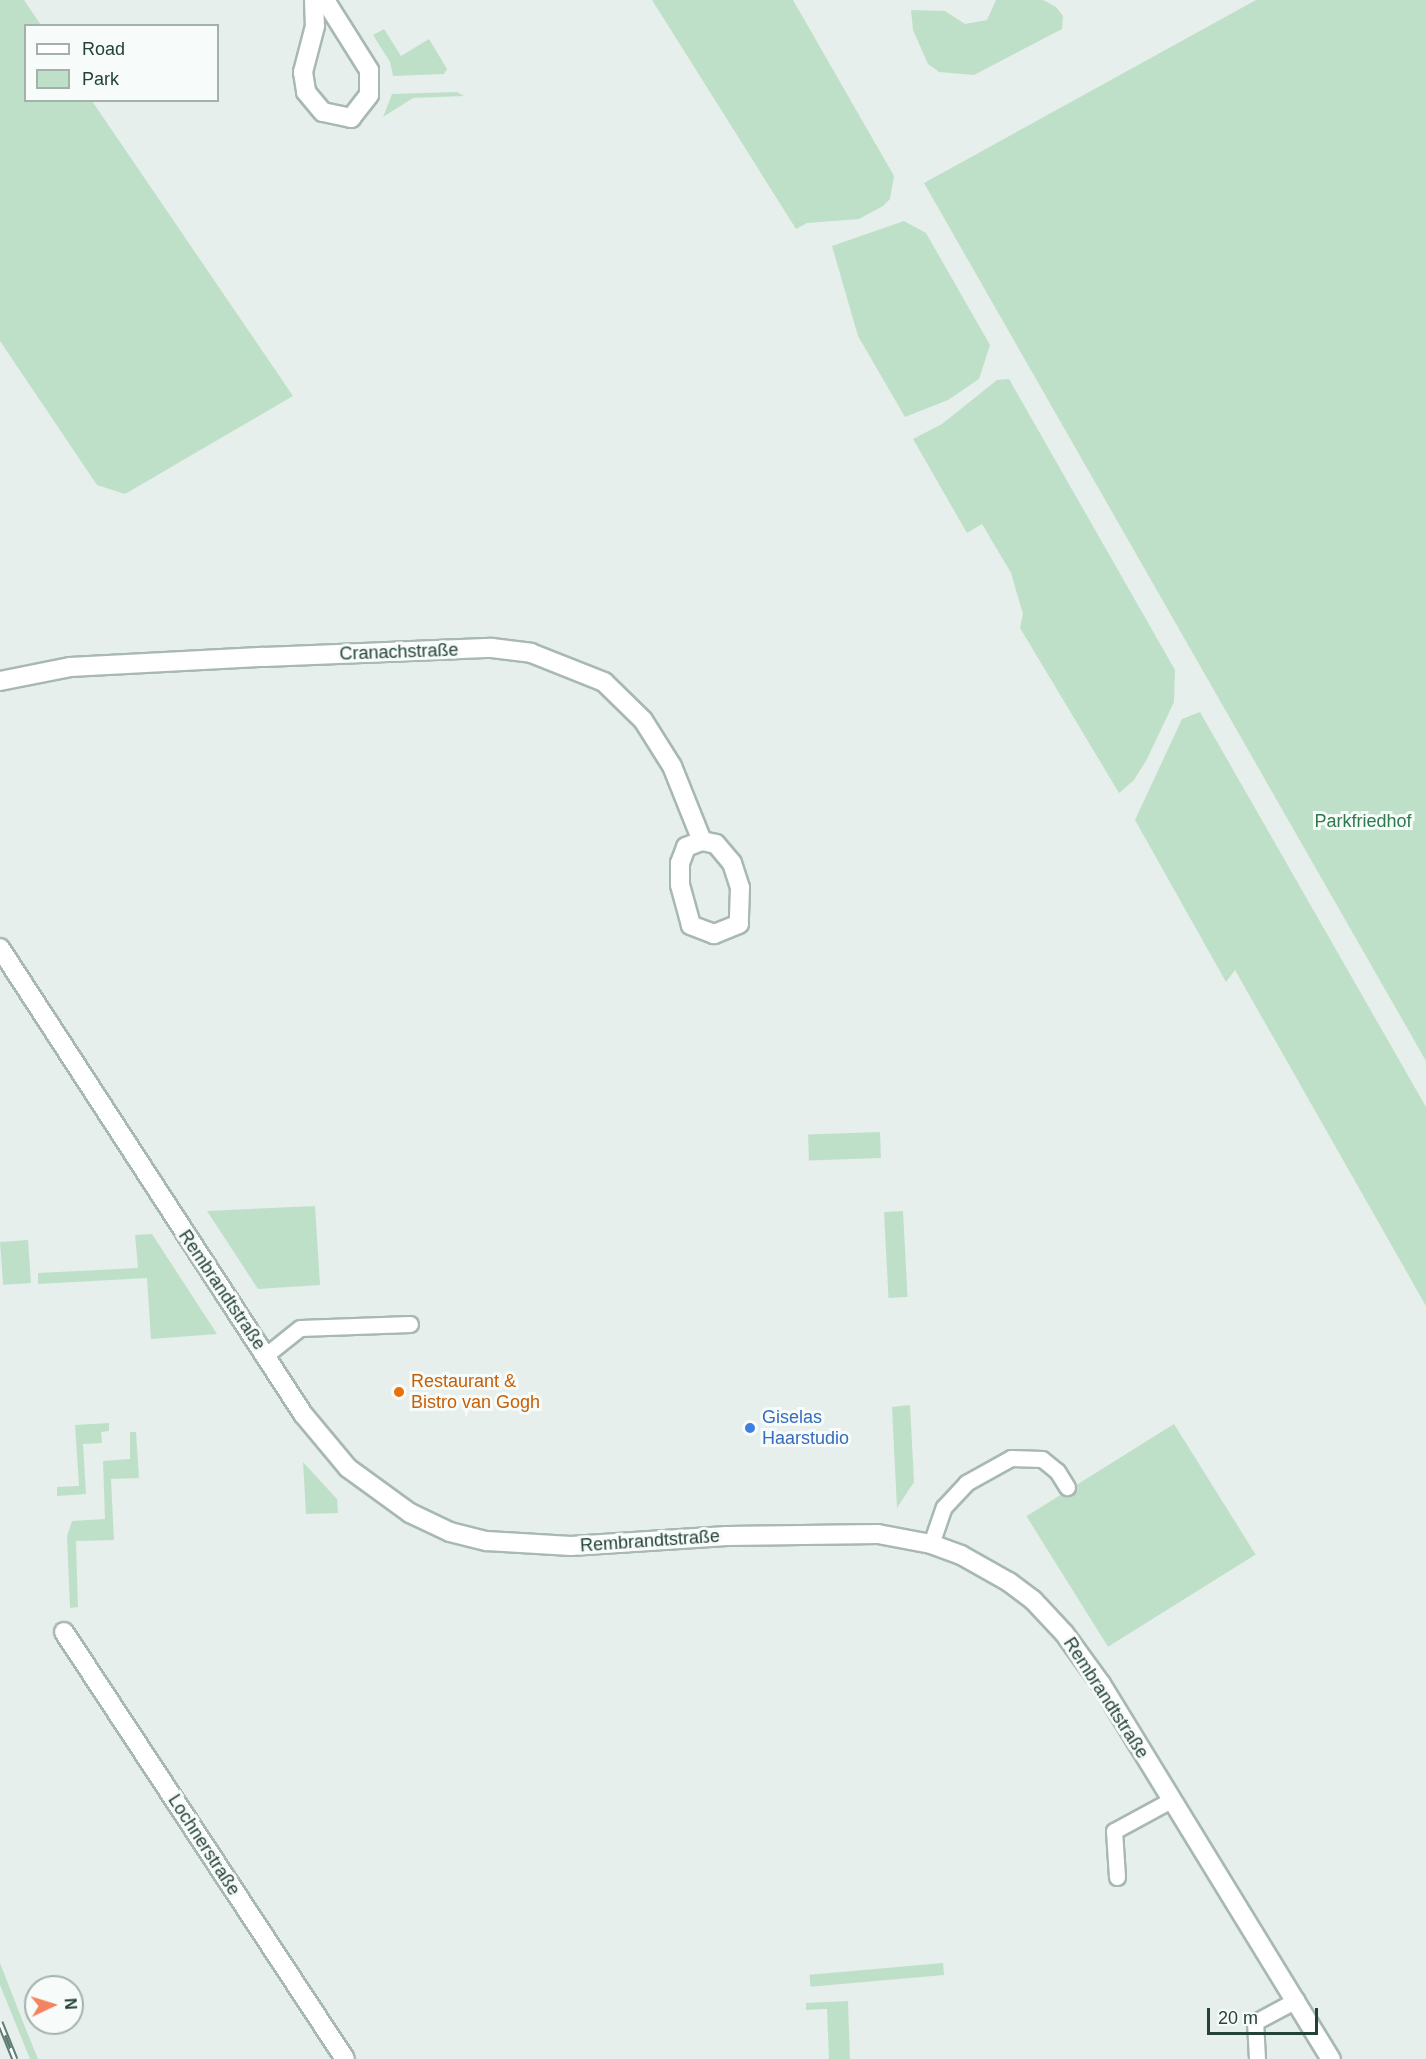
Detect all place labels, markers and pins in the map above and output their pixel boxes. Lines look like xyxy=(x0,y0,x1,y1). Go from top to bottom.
place label: Restaurant & Bistro van Gogh xyxy=(411,1371,540,1414)
marker: Restaurant & Bistro van Gogh xyxy=(392,1385,406,1399)
place label: Giselas Haarstudio xyxy=(762,1407,849,1450)
marker: Giselas Haarstudio xyxy=(743,1421,757,1435)

